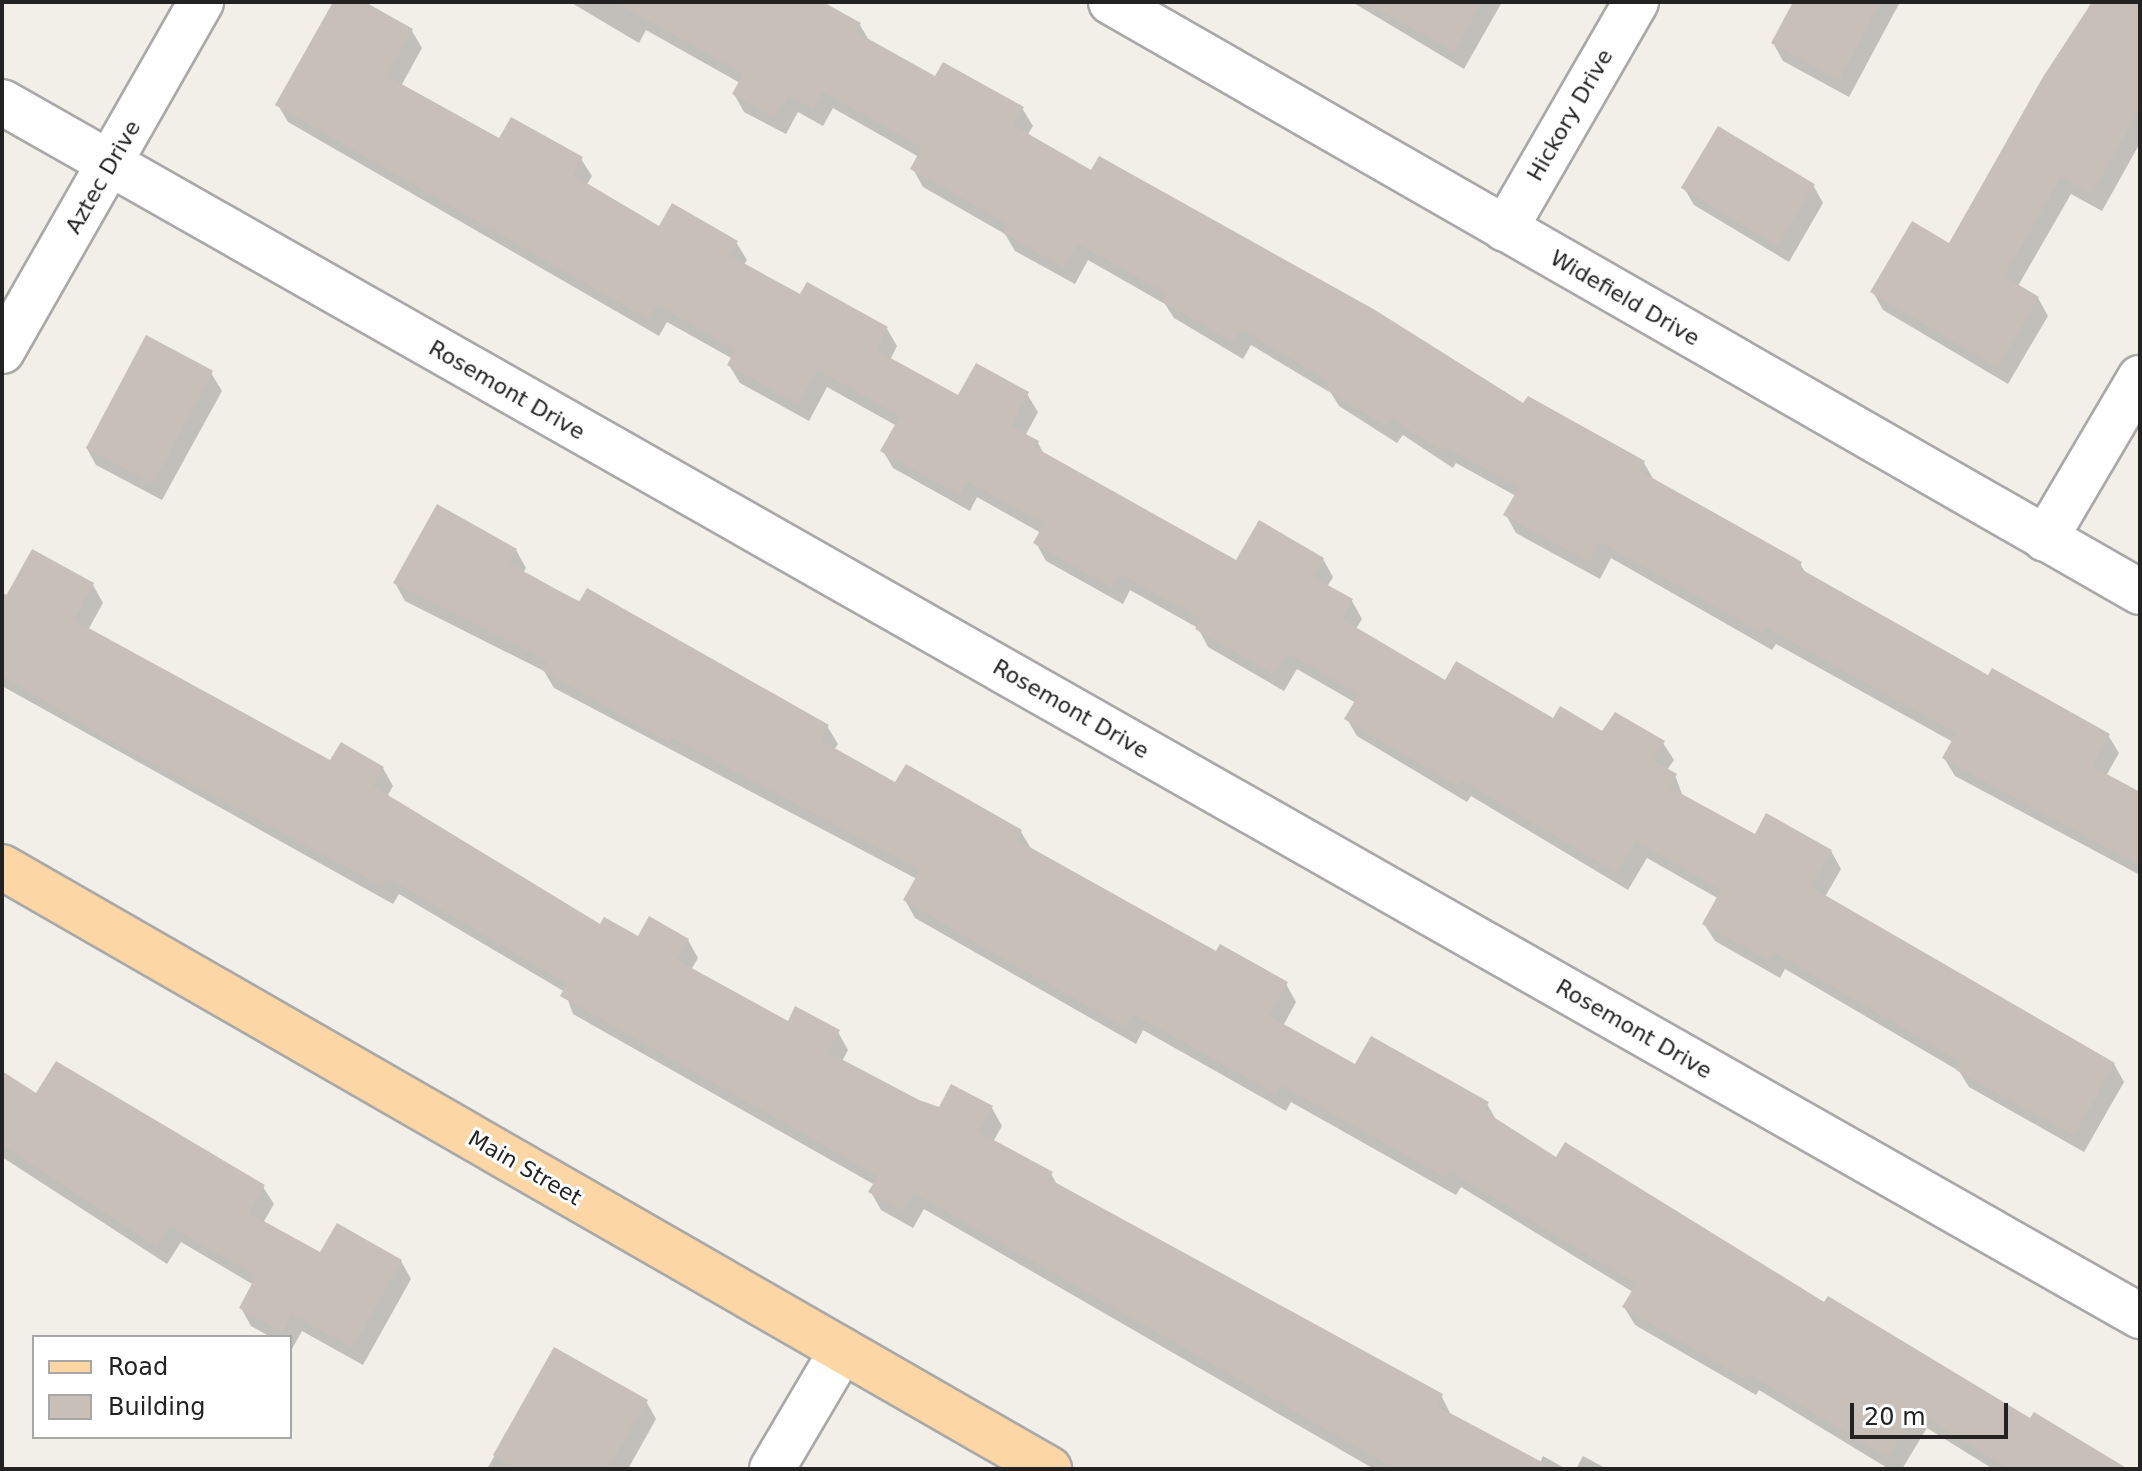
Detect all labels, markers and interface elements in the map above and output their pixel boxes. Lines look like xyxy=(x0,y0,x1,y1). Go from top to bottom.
street label: Hickory Drive xyxy=(1522,44,1618,186)
street label: Aztec Drive xyxy=(60,116,146,238)
street label: Widefield Drive xyxy=(1546,245,1704,351)
street label: Rosemont Drive xyxy=(424,335,590,445)
street label: Rosemont Drive xyxy=(988,654,1154,764)
street label: Rosemont Drive xyxy=(1551,974,1717,1084)
street label: Main Street xyxy=(464,1125,586,1211)
legend xyxy=(32,1335,292,1439)
text: Road xyxy=(108,1353,168,1381)
scale bar xyxy=(1854,1387,2012,1437)
text: Building xyxy=(108,1393,205,1421)
text: 20 m xyxy=(1864,1403,1926,1431)

